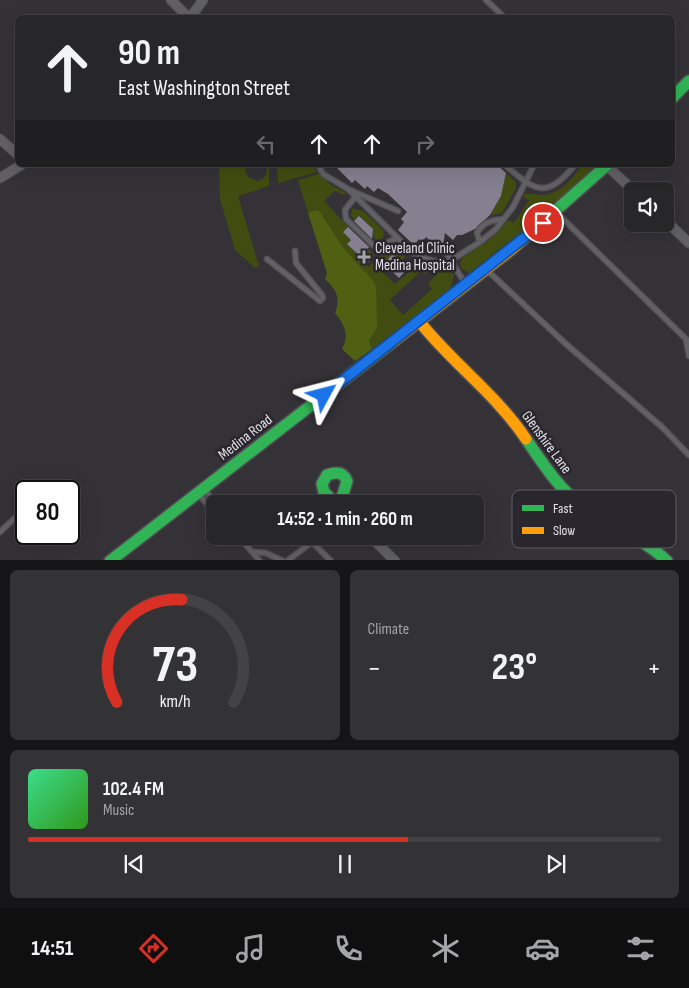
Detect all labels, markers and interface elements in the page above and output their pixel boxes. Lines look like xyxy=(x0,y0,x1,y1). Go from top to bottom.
text: 90 m xyxy=(118,32,180,75)
icon: ahead xyxy=(35,35,100,100)
text: East Washington Street xyxy=(118,75,290,102)
icon: left xyxy=(252,130,280,158)
icon: ahead xyxy=(305,130,333,158)
icon: ahead xyxy=(358,130,386,158)
icon: right xyxy=(411,130,439,158)
map controls xyxy=(624,182,674,232)
button: sound xyxy=(624,182,674,232)
pin xyxy=(522,202,564,244)
icon: arrive xyxy=(529,209,557,237)
place label: Cleveland Clinic Medina Hospital xyxy=(375,239,455,275)
marker: Cleveland Clinic Medina Hospital xyxy=(357,250,371,264)
position arrow xyxy=(297,368,349,420)
street label: Glenshire Lane xyxy=(517,407,576,478)
street label: Medina Road xyxy=(214,410,276,464)
speed limit sign: 80 xyxy=(15,480,80,545)
legend xyxy=(512,490,676,548)
text: Fast xyxy=(553,500,573,517)
text: 14:52 · 1 min · 260 m xyxy=(277,508,413,531)
text: Slow xyxy=(553,522,575,539)
text: Climate xyxy=(368,620,409,639)
text: 73 xyxy=(152,634,198,697)
text: 23° xyxy=(491,645,537,690)
text: − xyxy=(368,652,381,685)
text: + xyxy=(647,652,661,685)
text: km/h xyxy=(159,691,190,712)
text: 102.4 FM xyxy=(103,778,164,801)
text: Music xyxy=(103,801,134,820)
icon: previous xyxy=(120,850,148,878)
icon: pause xyxy=(331,850,359,878)
icon: next xyxy=(542,850,570,878)
icon: directions xyxy=(136,931,171,966)
icon: music xyxy=(233,931,268,966)
icon: phone xyxy=(331,931,366,966)
icon: climate xyxy=(428,931,463,966)
icon: car xyxy=(525,931,560,966)
icon: filters xyxy=(623,931,658,966)
text: 14:51 xyxy=(31,935,73,962)

